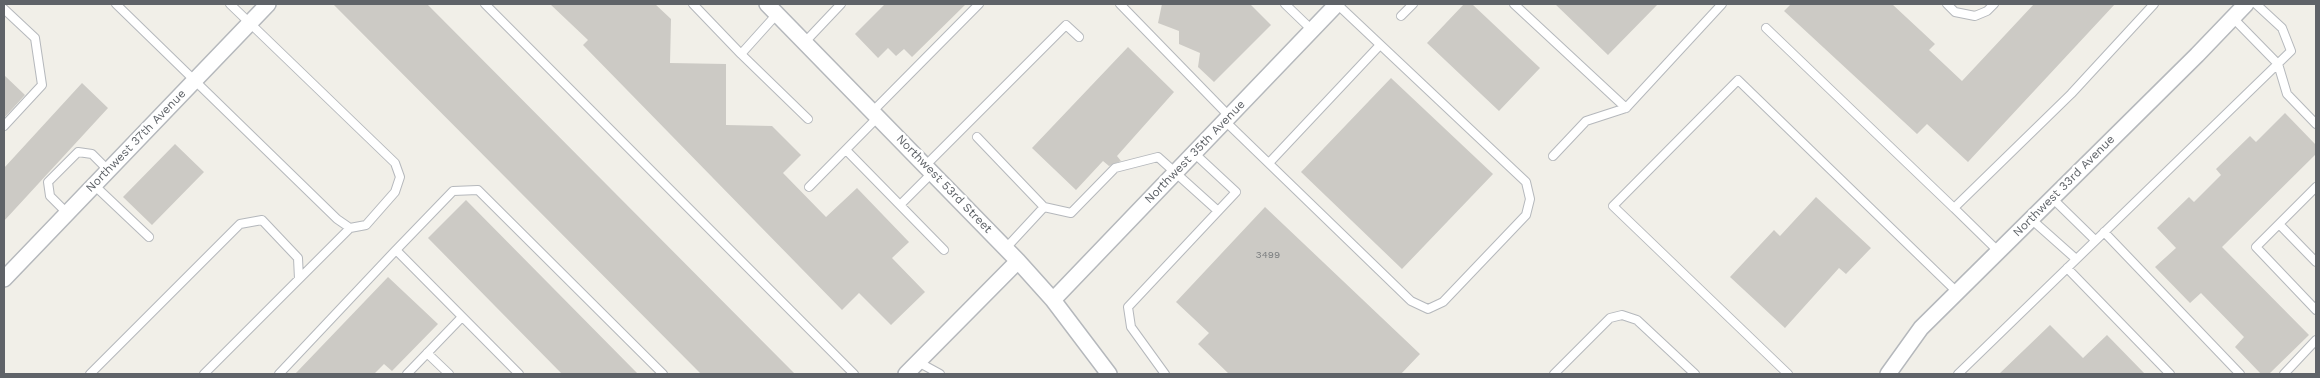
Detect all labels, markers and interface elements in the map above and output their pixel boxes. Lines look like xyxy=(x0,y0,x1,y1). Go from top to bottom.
street label: Northwest 37th Avenue xyxy=(83,87,189,195)
street label: Northwest 35th Avenue xyxy=(1142,97,1248,207)
street label: Northwest 53rd Street xyxy=(893,132,995,236)
street label: Northwest 33rd Avenue xyxy=(2010,132,2118,240)
house number: 3499 xyxy=(1256,249,1280,261)

